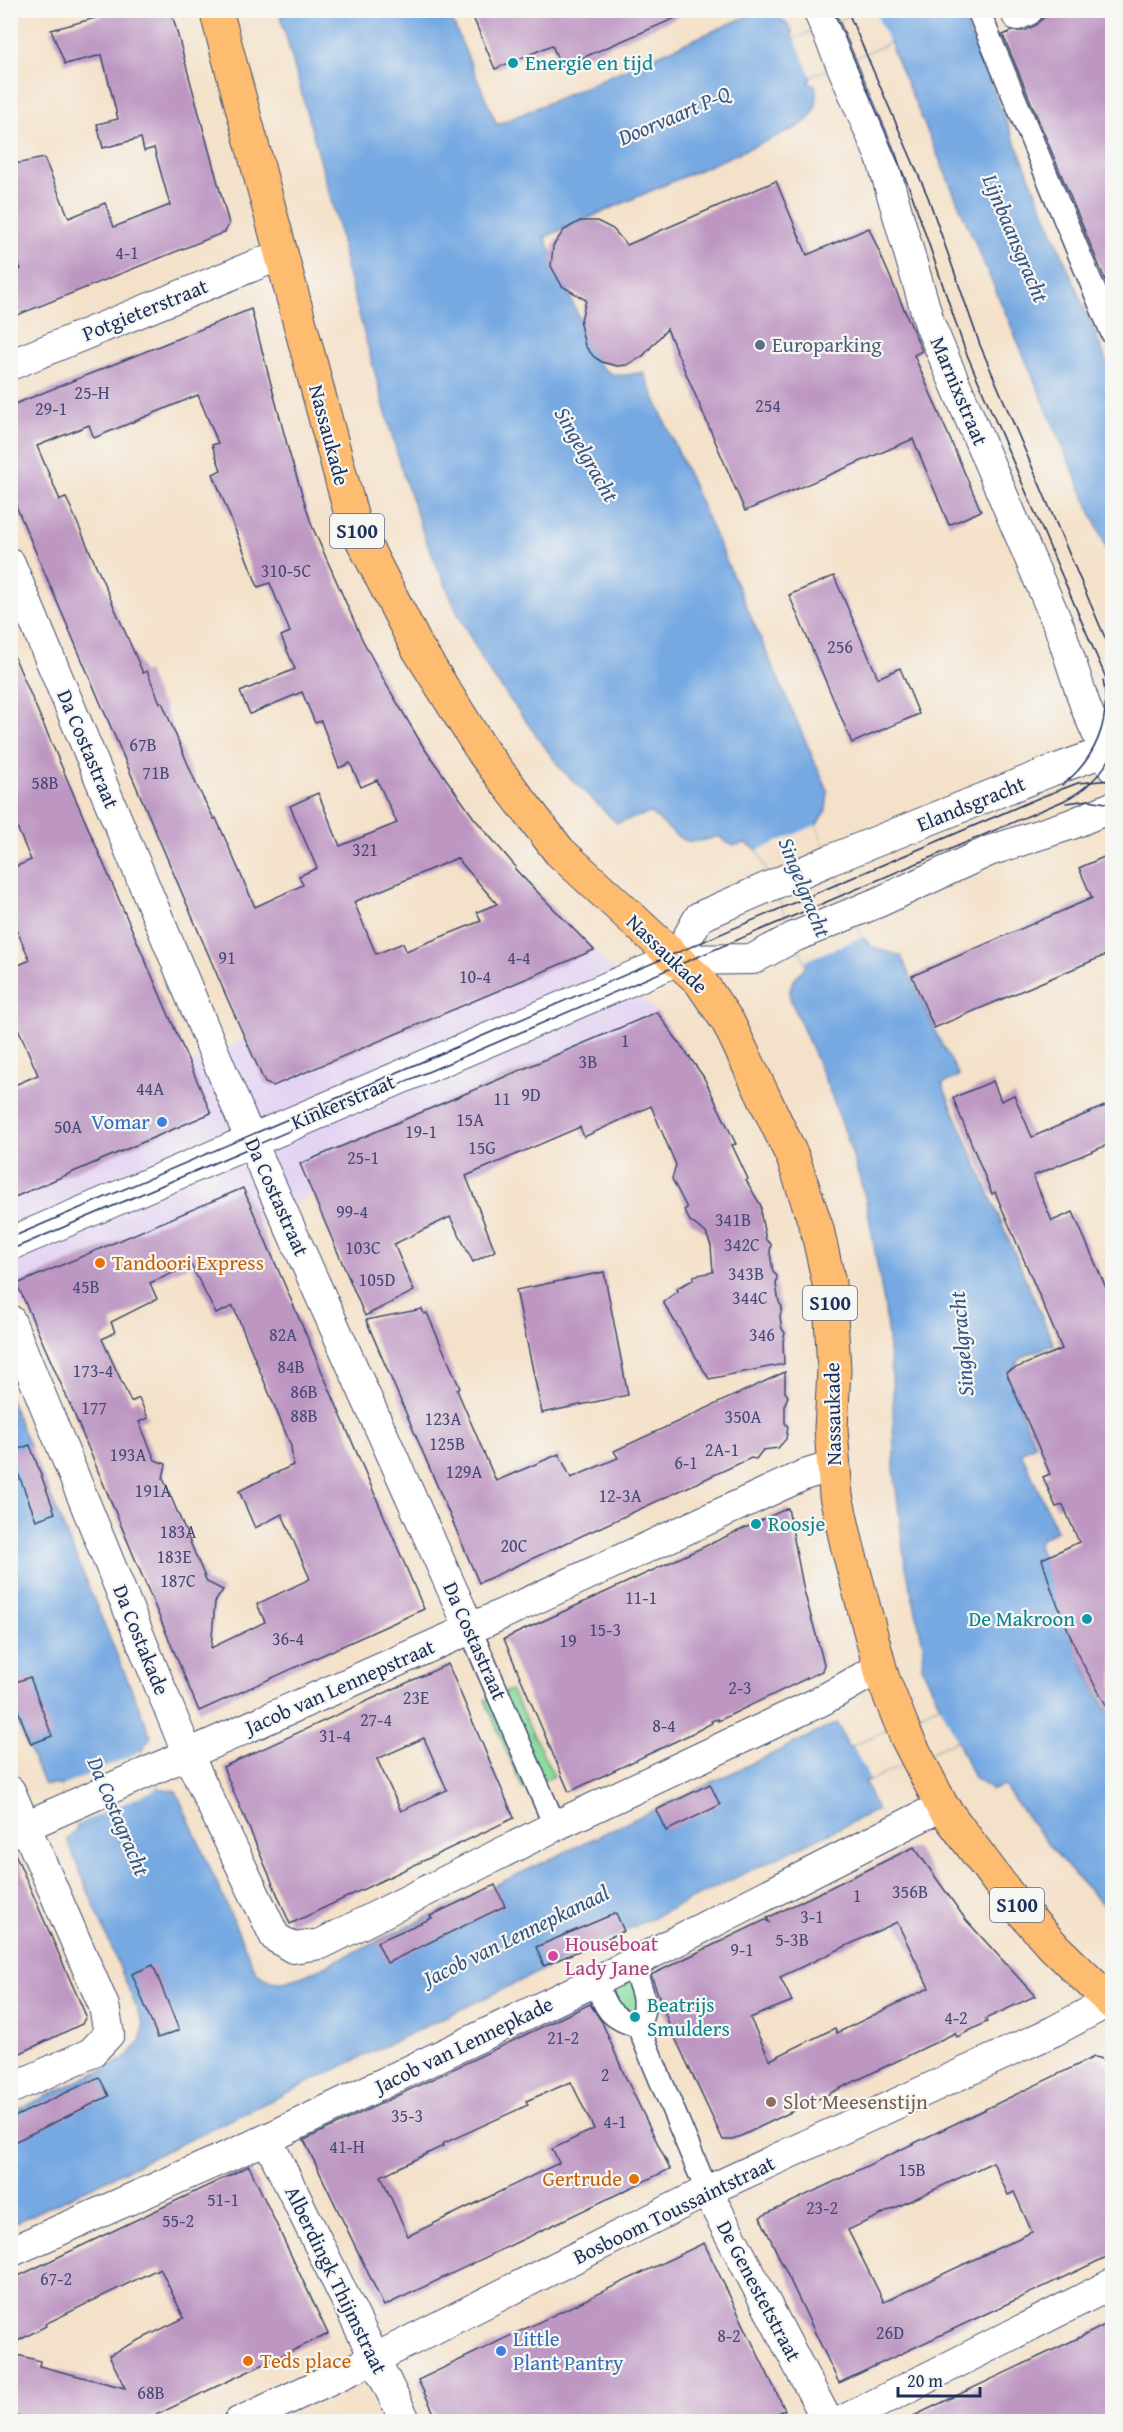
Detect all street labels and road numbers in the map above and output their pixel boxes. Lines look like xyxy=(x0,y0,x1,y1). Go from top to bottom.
street label: Potgieterstraat xyxy=(77,270,213,349)
street label: Marnixstraat xyxy=(923,332,997,451)
street label: Nassaukade xyxy=(301,381,358,489)
road number: S100 xyxy=(330,514,384,548)
street label: Da Costastraat xyxy=(49,684,128,814)
street label: Elandsgracht xyxy=(912,767,1030,839)
street label: Nassaukade xyxy=(619,907,715,1001)
street label: Kinkerstraat xyxy=(286,1065,400,1137)
street label: Da Costastraat xyxy=(238,1133,318,1261)
road number: S100 xyxy=(803,1286,857,1320)
street label: Nassaukade xyxy=(816,1362,849,1466)
street label: Da Costastraat xyxy=(436,1577,516,1705)
street label: Da Costakade xyxy=(105,1580,178,1700)
street label: Jacob van Lennepstraat xyxy=(237,1631,440,1744)
road number: S100 xyxy=(990,1888,1044,1922)
street label: Jacob van Lennepkade xyxy=(367,1988,558,2103)
street label: Bosboom Toussaintstraat xyxy=(568,2147,781,2272)
street label: Alberdingk Thijmstraat xyxy=(277,2180,396,2380)
street label: De Genestetstraat xyxy=(709,2215,810,2367)

